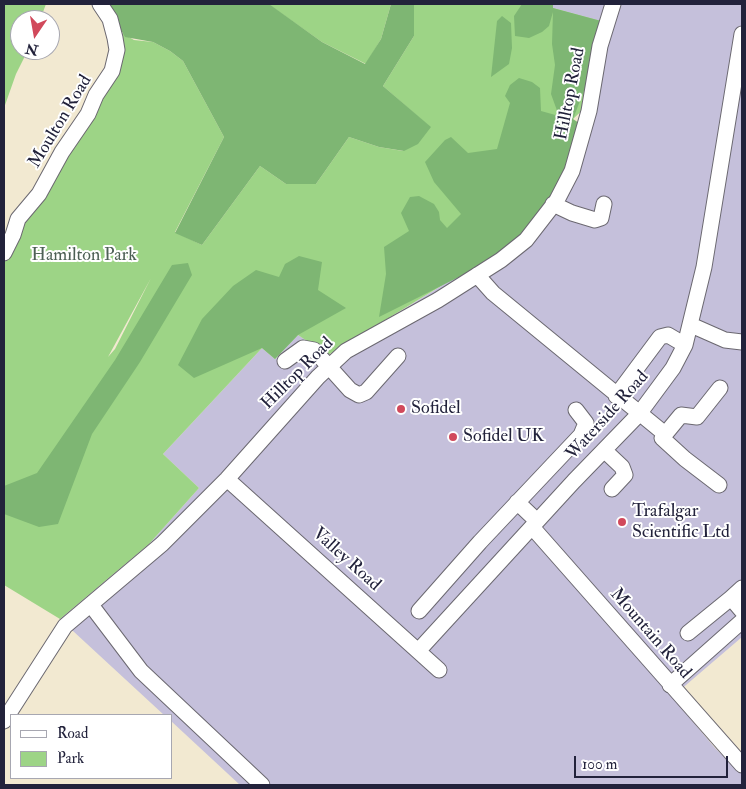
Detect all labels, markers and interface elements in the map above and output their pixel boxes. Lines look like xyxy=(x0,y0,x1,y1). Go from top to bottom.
north arrow xyxy=(10,10,60,60)
text: N xyxy=(24,40,40,59)
street label: Hilltop Road xyxy=(551,46,591,142)
street label: Moulton Road xyxy=(25,72,97,172)
park label: Hamilton Park xyxy=(31,245,137,267)
street label: Hilltop Road xyxy=(257,333,339,415)
street label: Waterside Road xyxy=(562,367,654,465)
place label: Sofidel xyxy=(411,398,461,420)
marker: Sofidel xyxy=(395,403,407,415)
place label: Sofidel UK xyxy=(463,426,544,448)
marker: Sofidel UK xyxy=(447,431,459,443)
place label: Trafalgar Scientific Ltd xyxy=(632,501,730,544)
marker: Trafalgar Scientific Ltd xyxy=(616,516,628,528)
street label: Valley Road xyxy=(307,524,385,596)
street label: Mountain Road xyxy=(605,584,695,684)
legend xyxy=(10,714,172,779)
text: Road xyxy=(57,724,88,743)
scale bar xyxy=(576,746,730,778)
text: Park xyxy=(57,749,84,768)
text: 100 m xyxy=(582,755,617,774)

